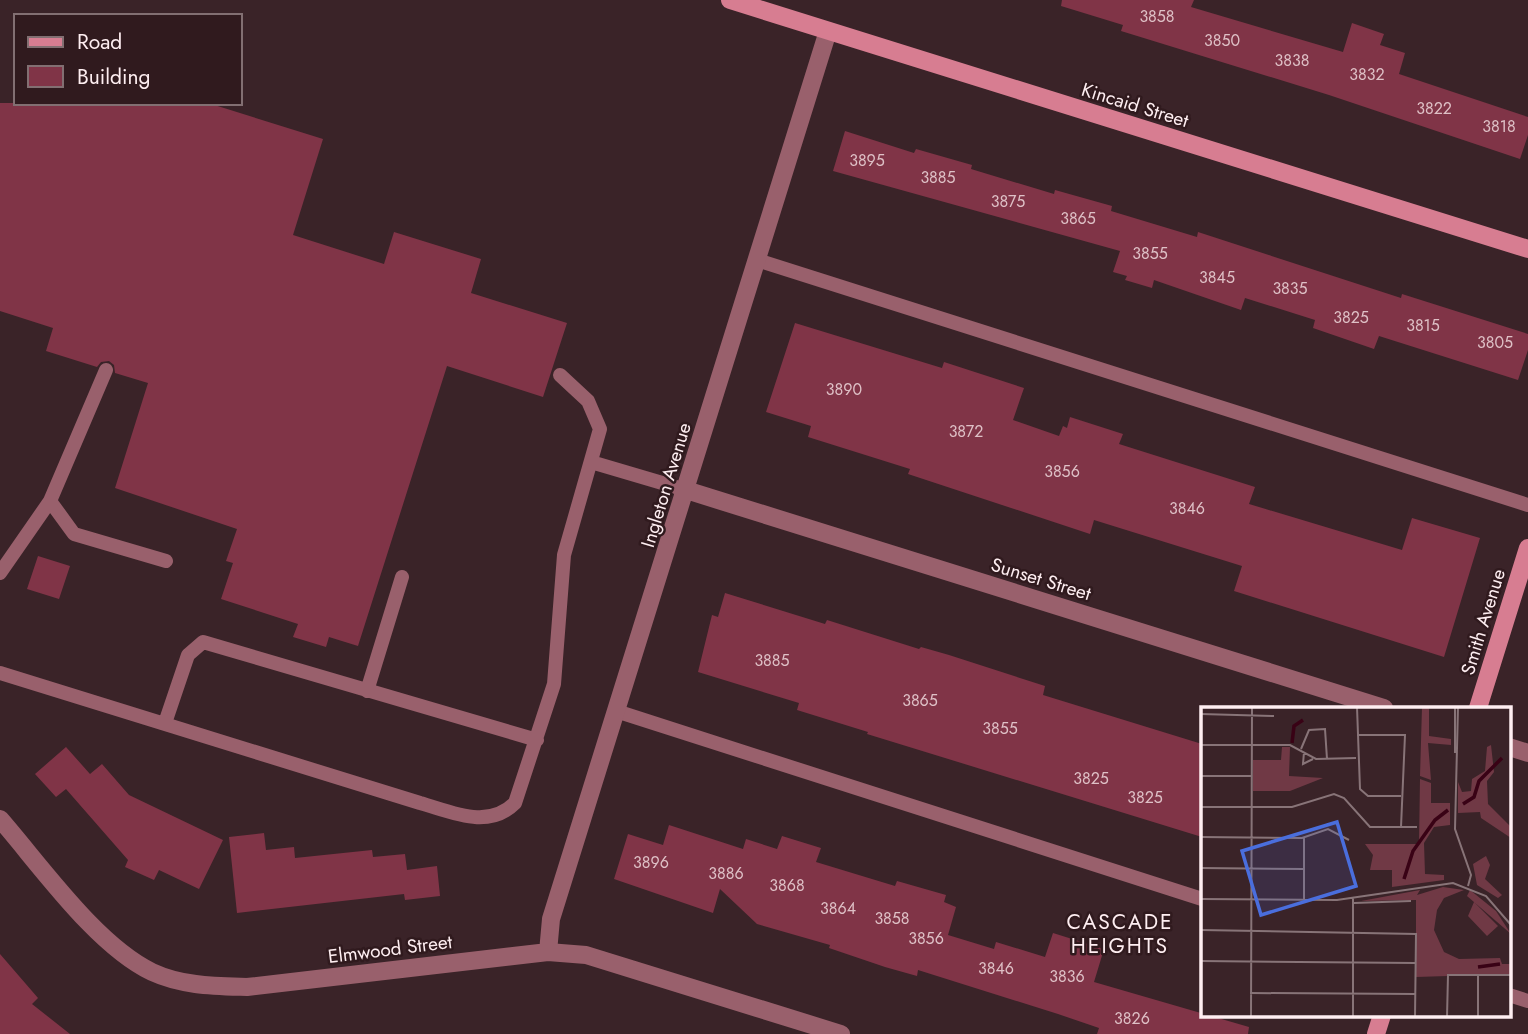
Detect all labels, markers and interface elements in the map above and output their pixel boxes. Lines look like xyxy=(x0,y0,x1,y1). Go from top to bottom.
house number: 3858 xyxy=(1139,5,1175,28)
legend xyxy=(14,14,242,105)
text: Road xyxy=(77,27,122,57)
house number: 3850 xyxy=(1204,29,1240,52)
house number: 3838 xyxy=(1275,49,1309,72)
text: Building xyxy=(77,62,150,92)
house number: 3832 xyxy=(1349,63,1385,86)
street label: Kincaid Street xyxy=(1078,76,1192,134)
house number: 3822 xyxy=(1416,97,1452,120)
house number: 3818 xyxy=(1482,115,1516,138)
house number: 3895 xyxy=(849,149,885,172)
house number: 3885 xyxy=(920,166,956,189)
house number: 3875 xyxy=(991,190,1025,213)
house number: 3865 xyxy=(1060,207,1096,230)
house number: 3855 xyxy=(1132,242,1168,265)
house number: 3845 xyxy=(1199,266,1235,289)
house number: 3835 xyxy=(1272,277,1308,300)
house number: 3825 xyxy=(1333,306,1369,329)
house number: 3815 xyxy=(1406,314,1440,337)
house number: 3805 xyxy=(1477,331,1513,354)
house number: 3890 xyxy=(826,378,862,401)
street label: Ingleton Avenue xyxy=(634,419,698,551)
house number: 3872 xyxy=(949,420,983,443)
house number: 3856 xyxy=(1044,460,1080,483)
house number: 3846 xyxy=(1169,497,1205,520)
street label: Sunset Street xyxy=(988,551,1095,607)
street label: Smith Avenue xyxy=(1454,565,1512,678)
house number: 3885 xyxy=(754,649,790,672)
house number: 3865 xyxy=(902,689,938,712)
inset map xyxy=(1201,707,1510,1016)
house number: 3855 xyxy=(982,717,1018,740)
house number: 3825 xyxy=(1073,767,1109,790)
house number: 3825 xyxy=(1127,786,1163,809)
house number: 3896 xyxy=(633,851,669,874)
house number: 3886 xyxy=(708,862,744,885)
house number: 3868 xyxy=(769,874,805,897)
house number: 3864 xyxy=(820,897,856,920)
house number: 3858 xyxy=(874,907,910,930)
district label: CASCADE HEIGHTS xyxy=(1066,907,1174,961)
house number: 3856 xyxy=(908,927,944,950)
street label: Elmwood Street xyxy=(326,928,454,970)
house number: 3846 xyxy=(978,957,1014,980)
house number: 3836 xyxy=(1049,965,1085,988)
house number: 3826 xyxy=(1114,1007,1150,1030)

